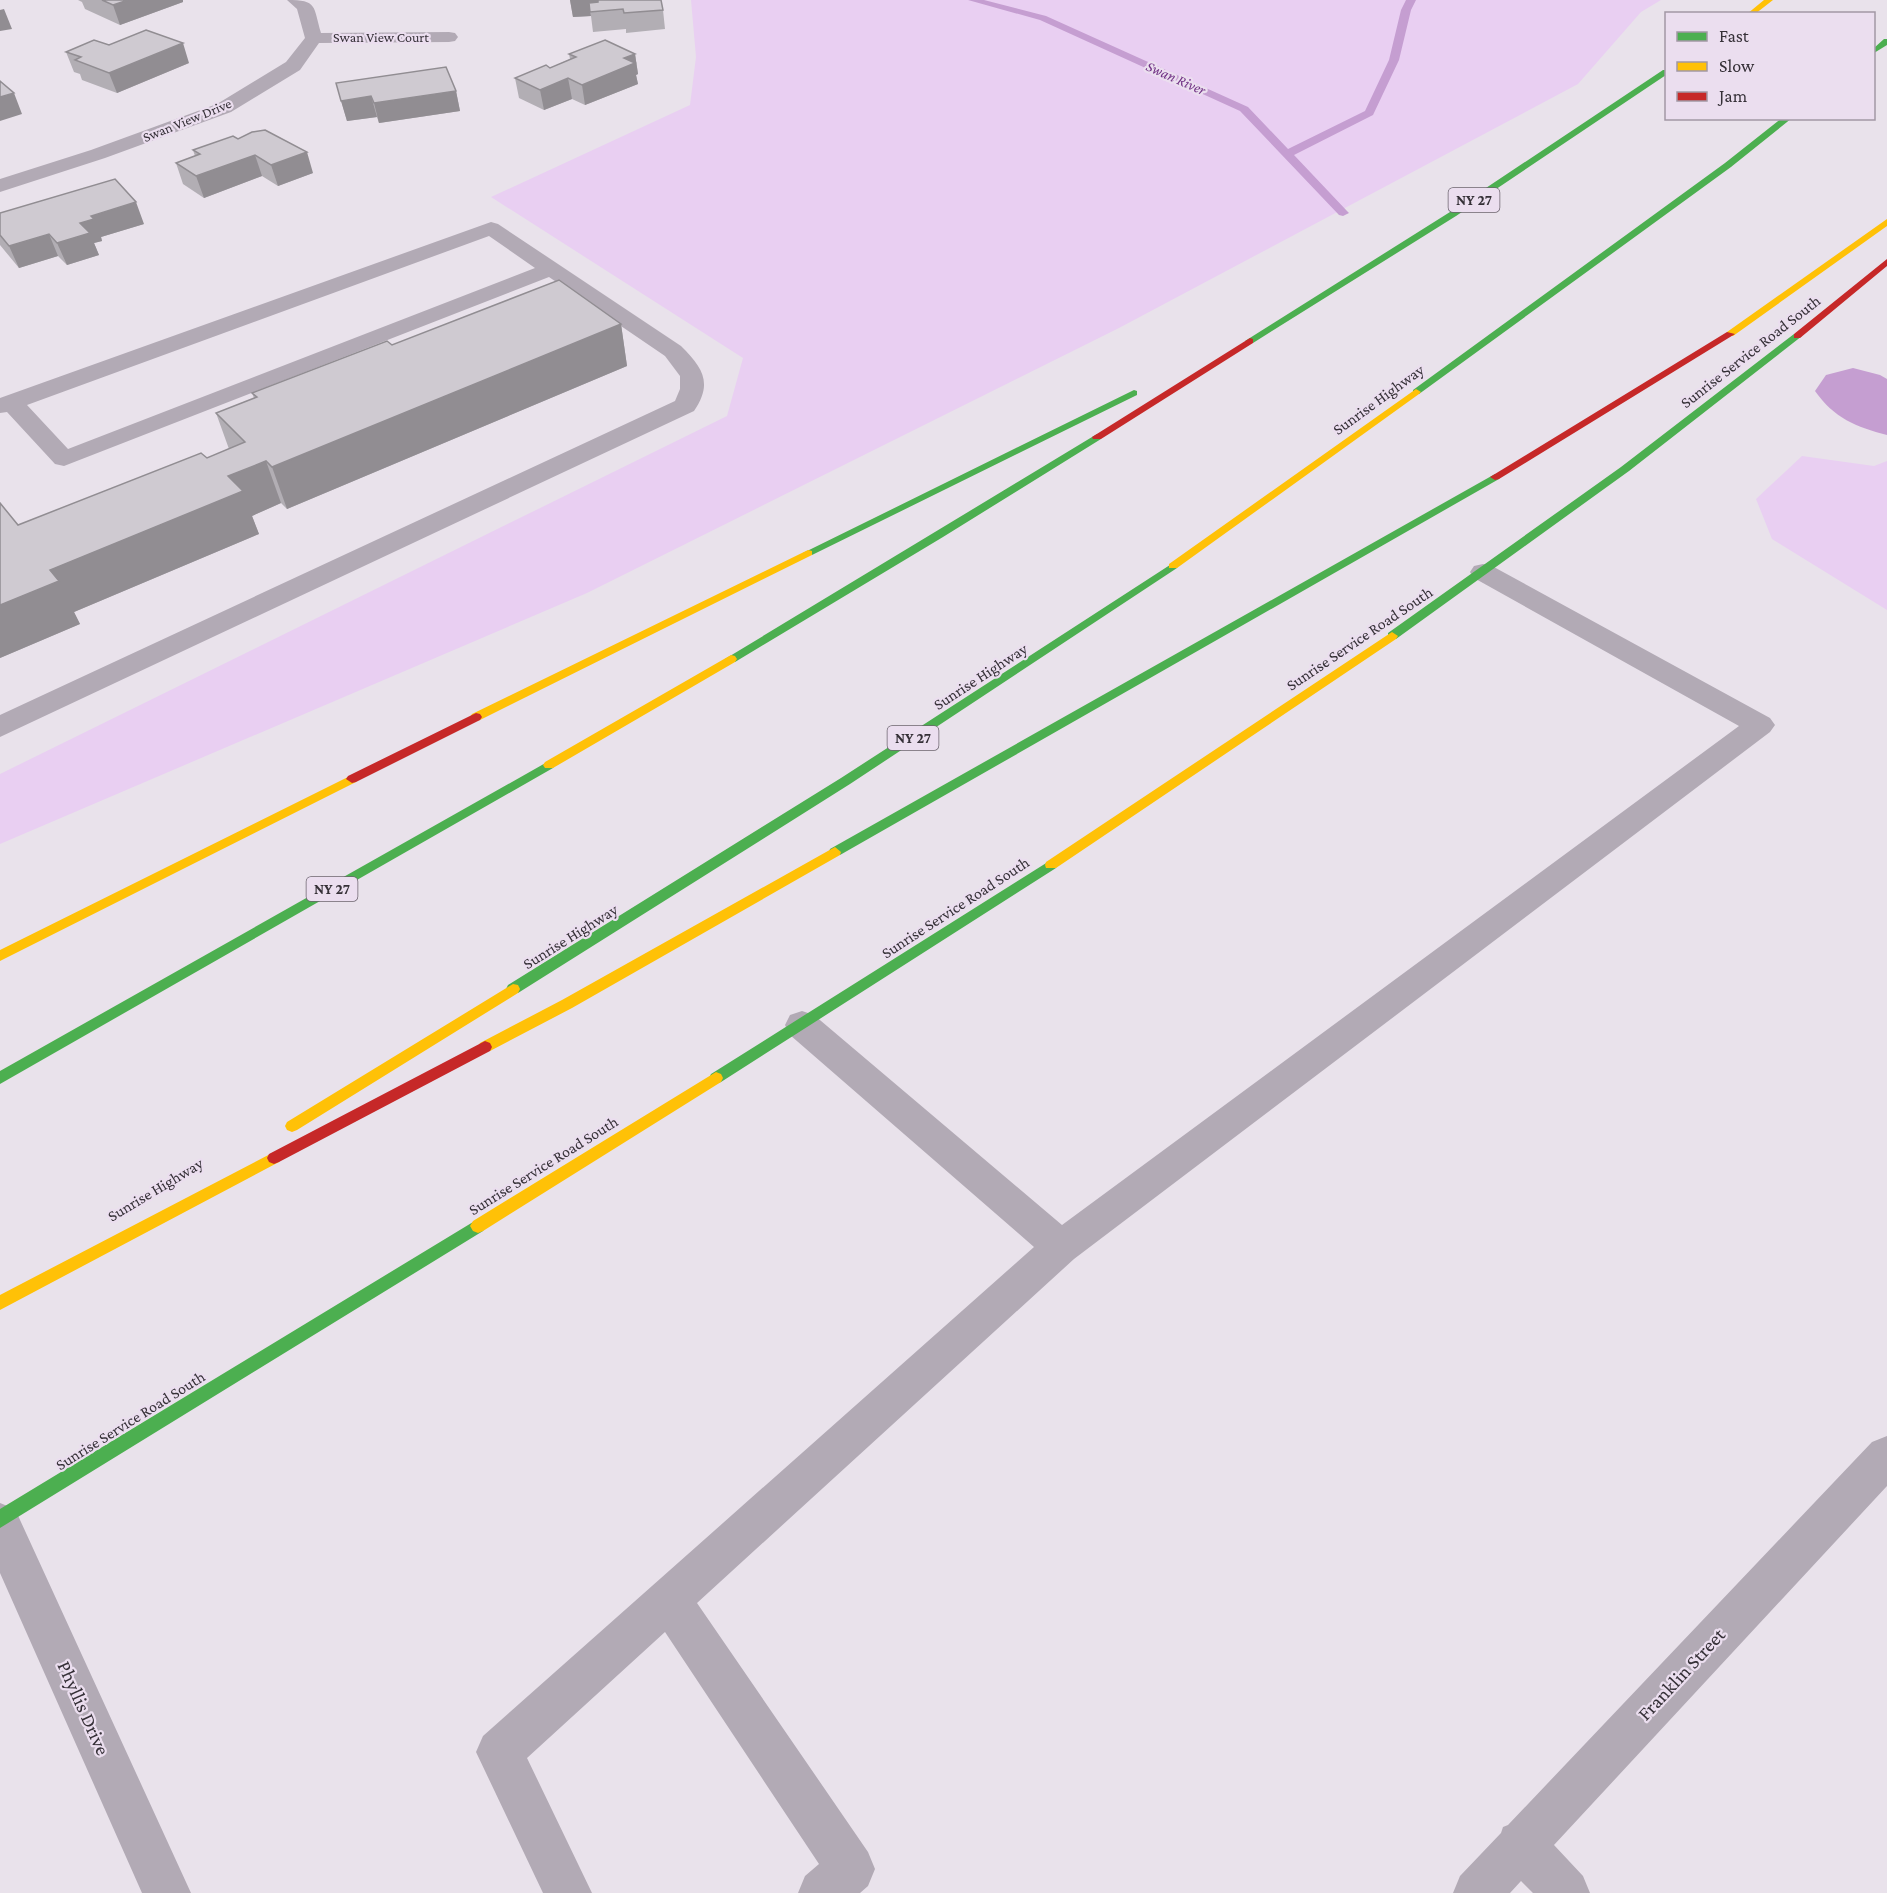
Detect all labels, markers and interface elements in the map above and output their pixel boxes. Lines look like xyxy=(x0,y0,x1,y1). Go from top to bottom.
legend xyxy=(1665,12,1875,120)
text: Fast xyxy=(1719,26,1750,46)
street label: Swan View Court xyxy=(333,29,429,45)
text: Slow xyxy=(1719,56,1755,76)
water label: Swan River xyxy=(1144,58,1209,98)
text: Jam xyxy=(1717,86,1748,106)
street label: Swan View Drive xyxy=(140,95,234,145)
road number: NY 27 xyxy=(1448,188,1500,212)
street label: Sunrise Service Road South xyxy=(1677,291,1824,411)
street label: Sunrise Highway xyxy=(1330,360,1428,439)
street label: Sunrise Service Road South xyxy=(1283,583,1436,694)
street label: Sunrise Highway xyxy=(930,640,1031,714)
road number: NY 27 xyxy=(888,726,938,750)
street label: Sunrise Service Road South xyxy=(878,853,1033,961)
road number: NY 27 xyxy=(306,877,358,901)
street label: Sunrise Highway xyxy=(520,900,622,973)
street label: Sunrise Service Road South xyxy=(466,1112,621,1218)
street label: Sunrise Highway xyxy=(105,1154,207,1225)
street label: Sunrise Service Road South xyxy=(53,1367,208,1473)
street label: Franklin Street xyxy=(1633,1623,1729,1725)
street label: Phyllis Drive xyxy=(53,1657,115,1759)

